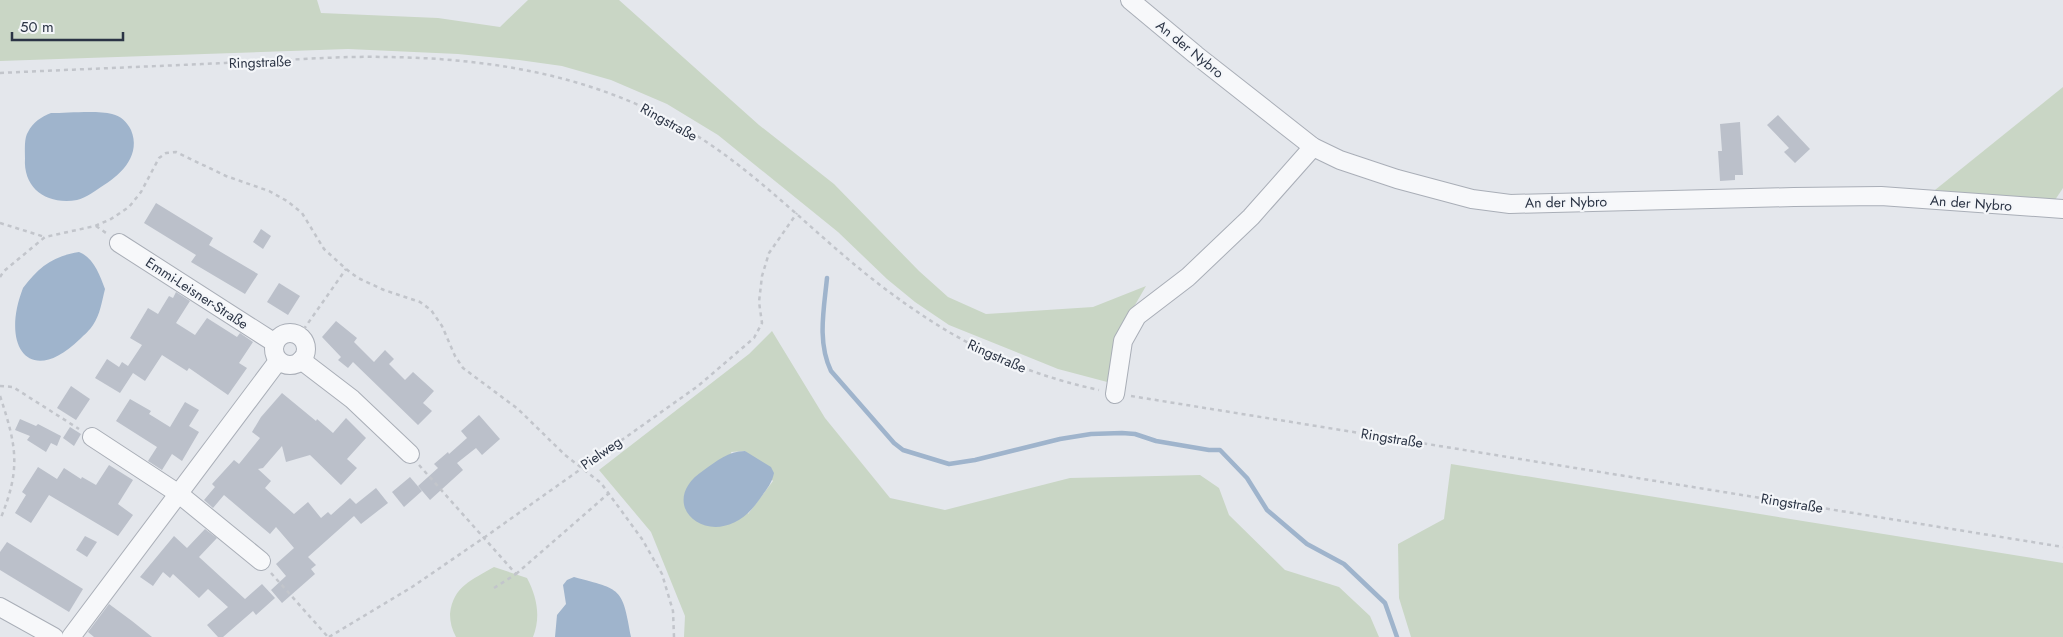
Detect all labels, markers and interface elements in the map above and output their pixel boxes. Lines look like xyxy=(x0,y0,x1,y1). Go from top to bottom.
scale bar xyxy=(12,10,124,42)
street label: An der Nybro xyxy=(1152,15,1229,83)
text: 50 m xyxy=(20,16,54,38)
street label: Ringstraße xyxy=(228,51,292,73)
street label: Ringstraße xyxy=(637,98,701,146)
street label: An der Nybro xyxy=(1929,190,2013,216)
street label: An der Nybro xyxy=(1525,191,1608,213)
street label: Emmi-Leisner-Straße xyxy=(142,252,252,334)
street label: Ringstraße xyxy=(964,334,1030,378)
street label: Ringstraße xyxy=(1360,423,1424,453)
street label: Pielweg xyxy=(576,432,626,474)
street label: Ringstraße xyxy=(1760,488,1824,518)

